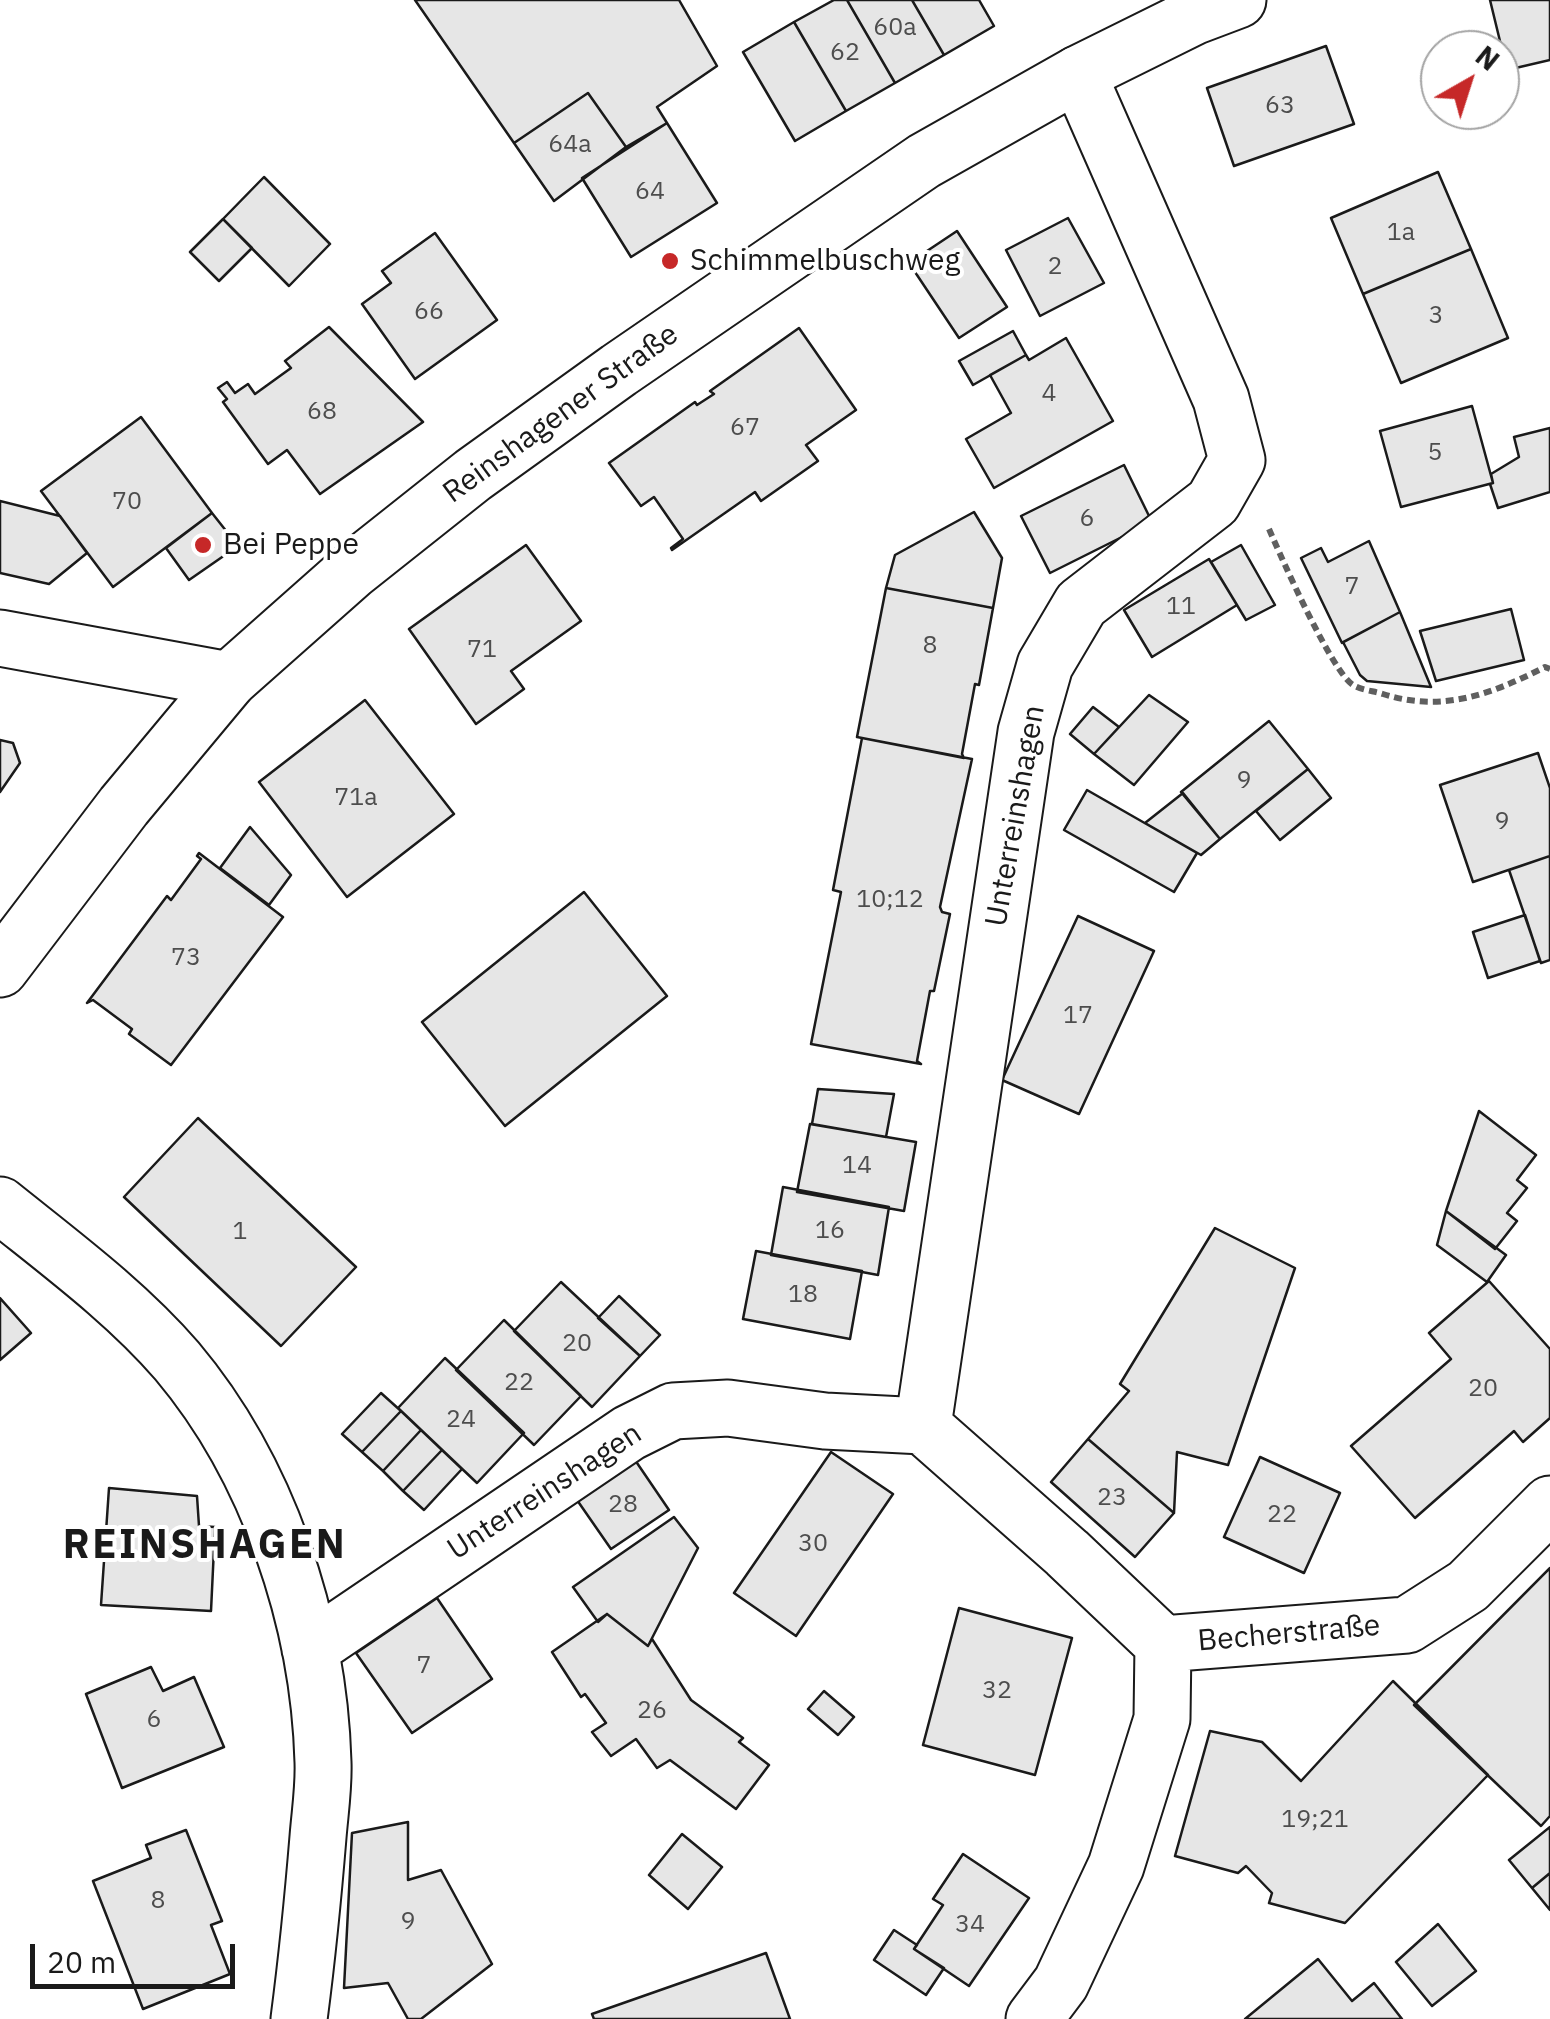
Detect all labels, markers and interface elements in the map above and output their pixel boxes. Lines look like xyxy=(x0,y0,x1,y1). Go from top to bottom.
house number: 60a xyxy=(873,13,917,43)
north arrow xyxy=(1420,30,1520,130)
text: N xyxy=(1468,37,1507,79)
house number: 62 xyxy=(830,38,860,68)
house number: 63 xyxy=(1265,91,1295,121)
house number: 64a xyxy=(548,130,592,160)
house number: 64 xyxy=(635,177,665,207)
house number: 1a xyxy=(1387,218,1415,248)
place label: Schimmelbuschweg xyxy=(690,243,960,279)
marker: Schimmelbuschweg xyxy=(659,250,681,272)
house number: 2 xyxy=(1048,252,1062,282)
house number: 66 xyxy=(414,297,444,327)
house number: 3 xyxy=(1429,301,1443,331)
street label: Reinshagener Straße xyxy=(436,317,686,511)
house number: 4 xyxy=(1042,379,1056,409)
house number: 68 xyxy=(307,397,337,427)
house number: 67 xyxy=(730,413,760,443)
house number: 5 xyxy=(1428,438,1442,468)
house number: 70 xyxy=(112,487,142,517)
house number: 6 xyxy=(1080,504,1094,534)
place label: Bei Peppe xyxy=(223,527,359,563)
marker: Bei Peppe xyxy=(192,534,214,556)
house number: 7 xyxy=(1345,572,1359,602)
house number: 11 xyxy=(1166,592,1196,622)
house number: 8 xyxy=(923,631,937,661)
house number: 71 xyxy=(467,635,497,665)
street label: Unterreinshagen xyxy=(979,703,1053,929)
house number: 9 xyxy=(1237,766,1251,796)
house number: 71a xyxy=(334,783,378,813)
house number: 9 xyxy=(1495,807,1509,837)
house number: 10;12 xyxy=(856,885,924,915)
house number: 73 xyxy=(171,943,201,973)
house number: 17 xyxy=(1063,1001,1093,1031)
house number: 14 xyxy=(842,1151,872,1181)
house number: 16 xyxy=(815,1216,845,1246)
house number: 1 xyxy=(233,1217,247,1247)
house number: 18 xyxy=(788,1280,818,1310)
house number: 20 xyxy=(562,1329,592,1359)
house number: 22 xyxy=(504,1368,534,1398)
house number: 20 xyxy=(1468,1374,1498,1404)
house number: 24 xyxy=(446,1405,476,1435)
street label: Unterreinshagen xyxy=(441,1416,649,1568)
house number: 23 xyxy=(1097,1483,1127,1513)
house number: 28 xyxy=(608,1490,638,1520)
house number: 22 xyxy=(1267,1500,1297,1530)
district label: REINSHAGEN xyxy=(63,1522,347,1570)
house number: 30 xyxy=(798,1529,828,1559)
street label: Becherstraße xyxy=(1196,1608,1382,1660)
house number: 7 xyxy=(417,1651,431,1681)
house number: 32 xyxy=(982,1676,1012,1706)
house number: 26 xyxy=(637,1696,667,1726)
house number: 6 xyxy=(147,1705,161,1735)
house number: 19;21 xyxy=(1281,1805,1349,1835)
house number: 8 xyxy=(151,1886,165,1916)
house number: 9 xyxy=(401,1907,415,1937)
house number: 34 xyxy=(955,1910,985,1940)
scale bar xyxy=(35,1924,240,1986)
text: 20 m xyxy=(47,1942,116,1981)

